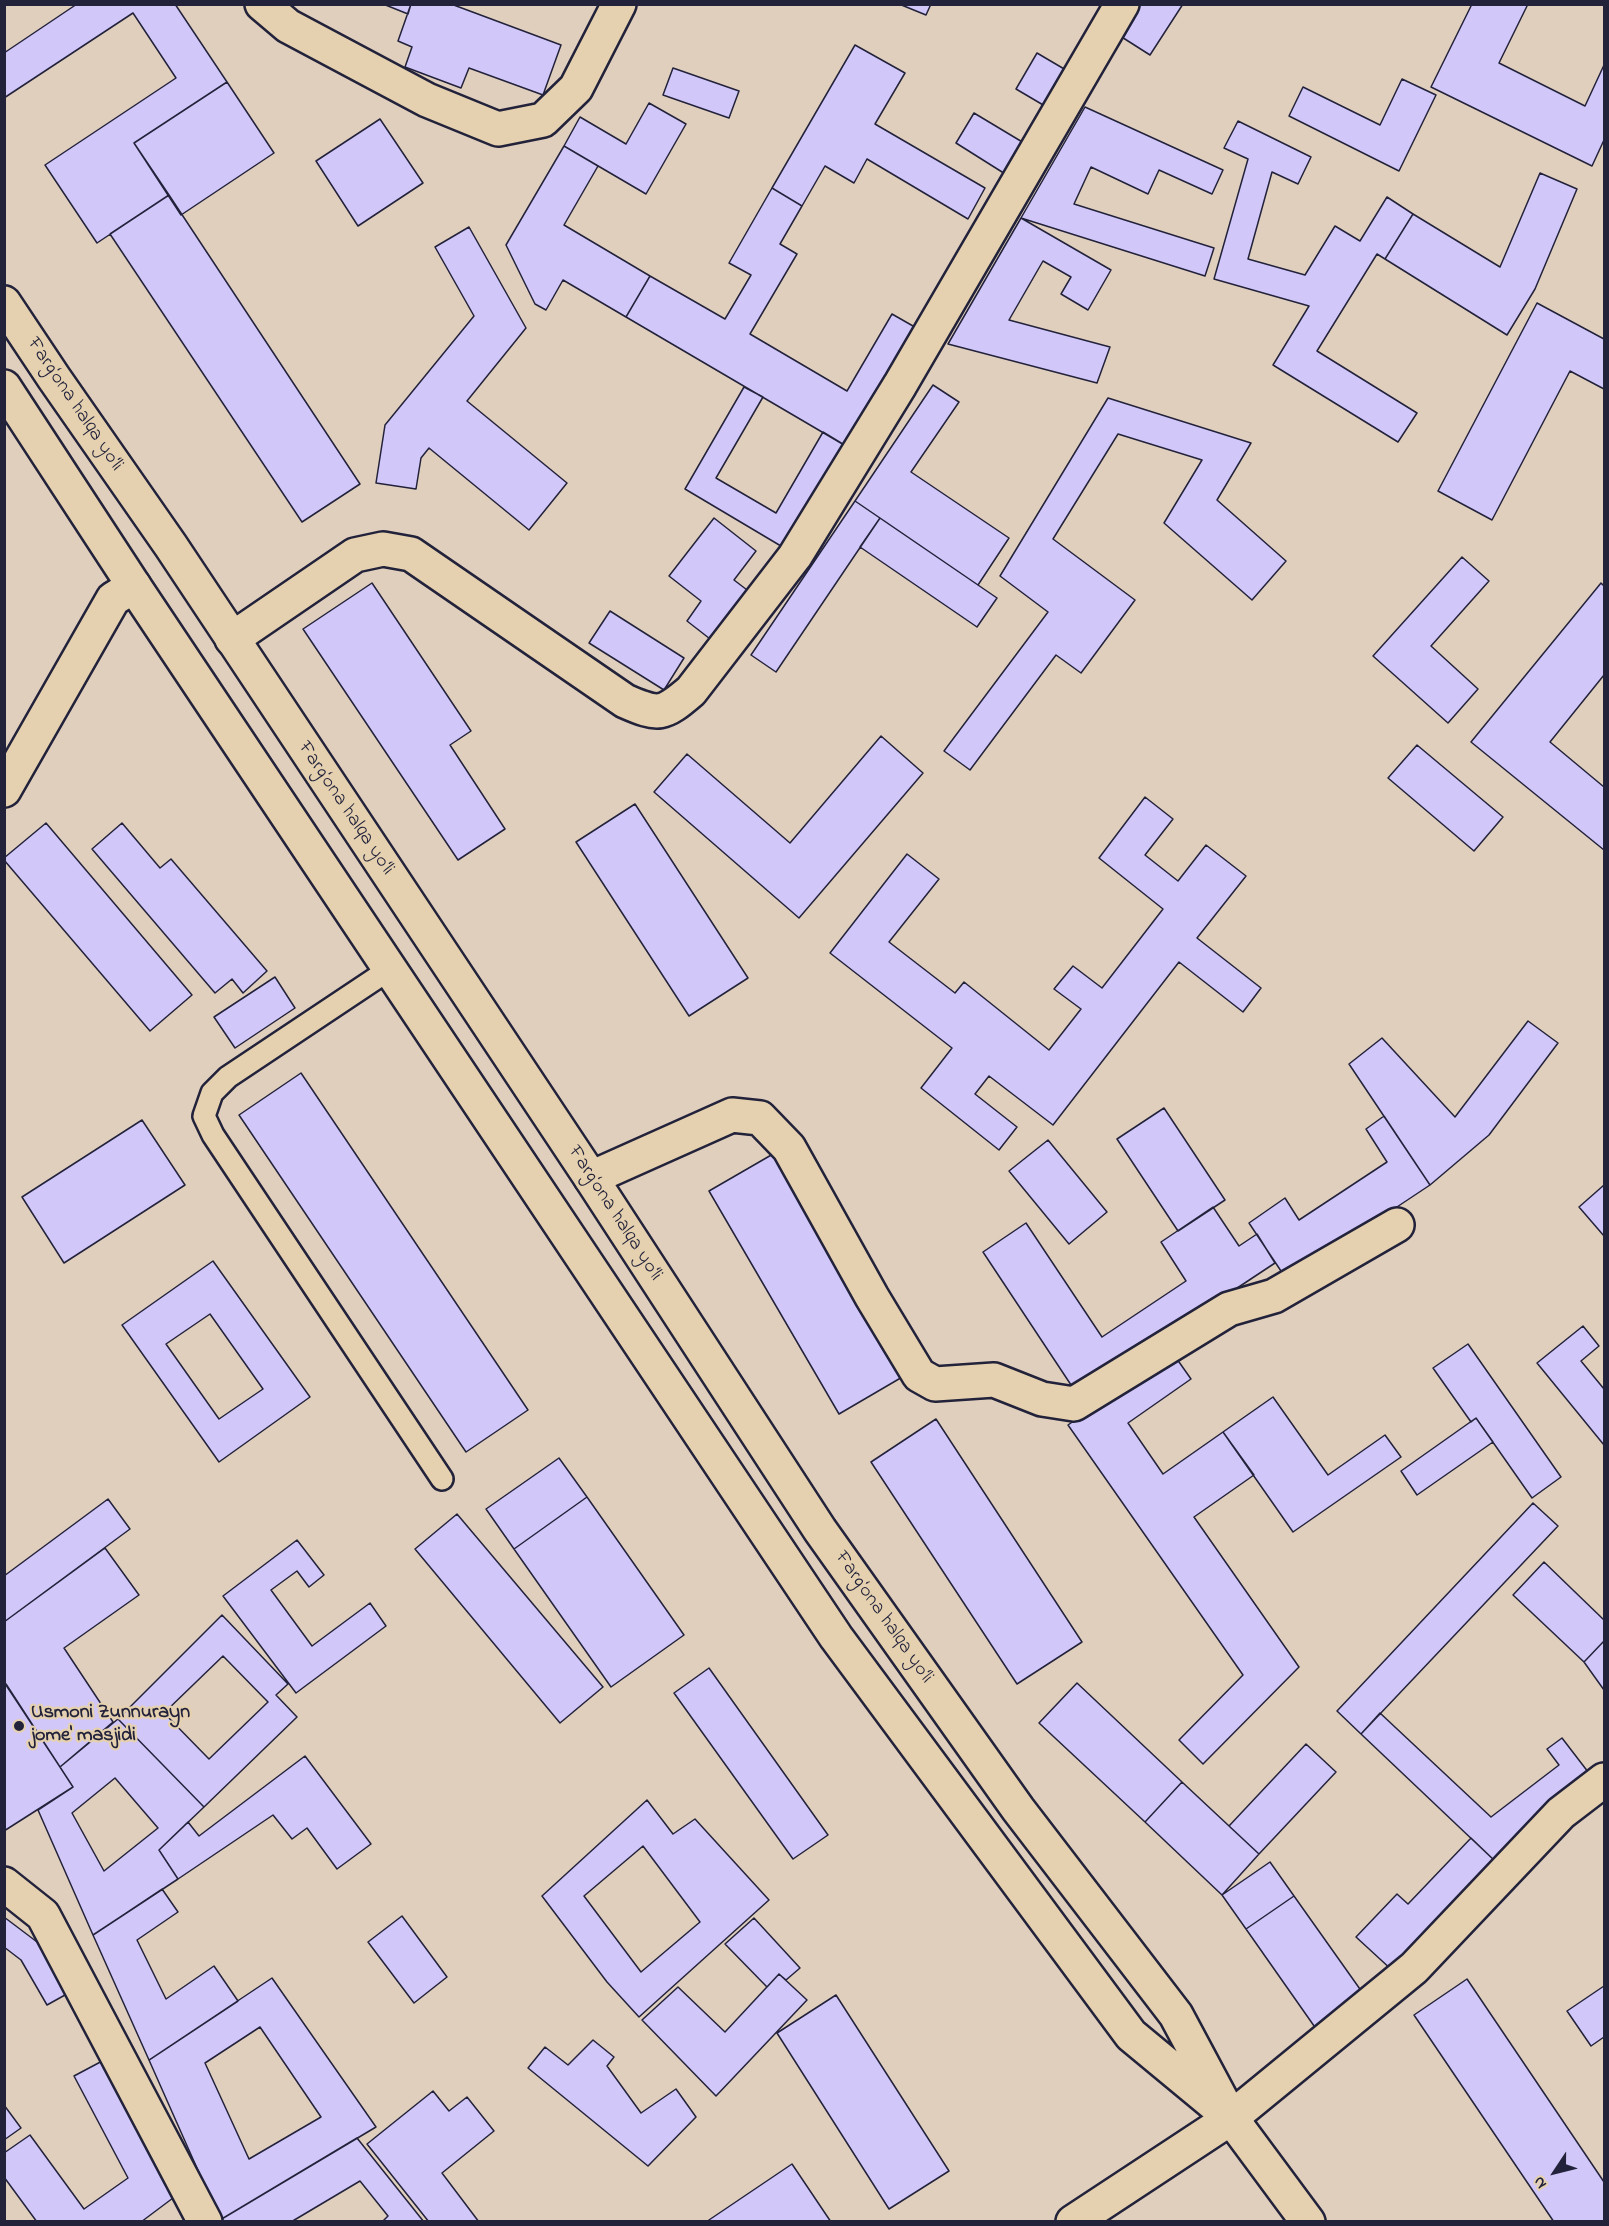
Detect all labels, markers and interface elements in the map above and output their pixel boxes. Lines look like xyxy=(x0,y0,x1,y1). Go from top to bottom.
street label: Farg‘ona halqa yo‘li xyxy=(20,334,128,476)
street label: Farg‘ona halqa yo‘li xyxy=(291,738,399,880)
street label: Farg‘ona halqa yo‘li xyxy=(561,1142,667,1286)
street label: Farg‘ona halqa yo‘li xyxy=(828,1547,938,1689)
place label: Usmoni Zunnurayn jome' masjidi xyxy=(31,1702,190,1749)
marker: Usmoni Zunnurayn jome' masjidi xyxy=(12,1719,26,1733)
north arrow xyxy=(1525,2142,1585,2202)
text: N xyxy=(1527,2171,1553,2194)

